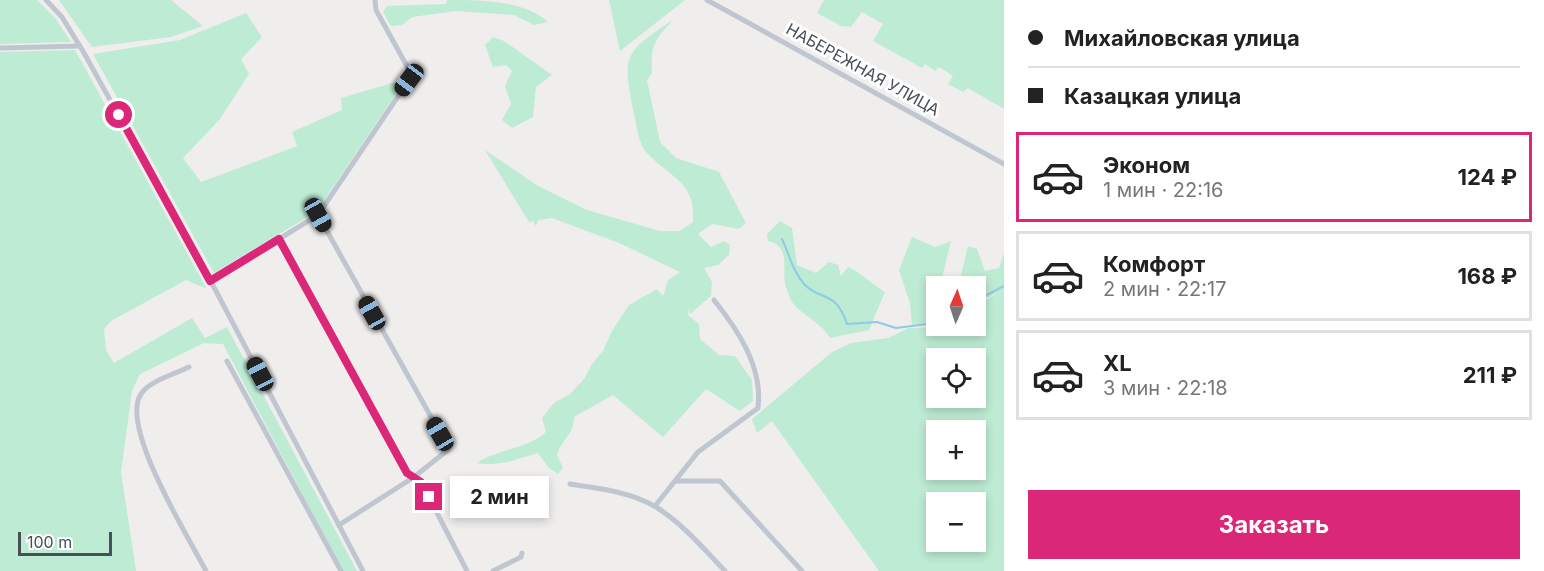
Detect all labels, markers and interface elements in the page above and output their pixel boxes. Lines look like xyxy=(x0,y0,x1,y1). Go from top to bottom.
street label: НАБЕРЕЖНАЯ УЛИЦА xyxy=(783,18,943,120)
text: Михайловская улица xyxy=(1064,25,1300,51)
car xyxy=(391,60,427,100)
text: Казацкая улица xyxy=(1064,83,1241,109)
route start xyxy=(105,101,132,128)
icon: car xyxy=(1031,150,1085,204)
text: Эконом xyxy=(1103,152,1190,178)
text: 124 ₽ xyxy=(1458,164,1517,190)
text: 1 мин · 22:16 xyxy=(1103,178,1224,202)
car xyxy=(301,195,335,235)
icon: car xyxy=(1031,249,1085,303)
text: Комфорт xyxy=(1103,251,1205,277)
text: 168 ₽ xyxy=(1457,263,1517,289)
north arrow xyxy=(926,276,986,336)
map controls xyxy=(926,276,986,552)
text: 2 мин · 22:17 xyxy=(1103,277,1227,301)
car xyxy=(355,293,389,333)
button: locate xyxy=(926,348,986,408)
icon: car xyxy=(1031,348,1085,402)
text: XL xyxy=(1103,350,1132,376)
car xyxy=(244,354,276,394)
text: 211 ₽ xyxy=(1463,362,1517,388)
text: 3 мин · 22:18 xyxy=(1103,376,1228,400)
car xyxy=(423,414,457,454)
button: + xyxy=(926,420,986,480)
callout: 2 мин xyxy=(450,476,549,518)
route end xyxy=(415,483,442,510)
text: 2 мин xyxy=(470,485,529,509)
button: Заказать xyxy=(1028,490,1520,559)
button: − xyxy=(926,492,986,552)
scale bar xyxy=(18,529,112,556)
text: 100 m xyxy=(27,532,72,552)

